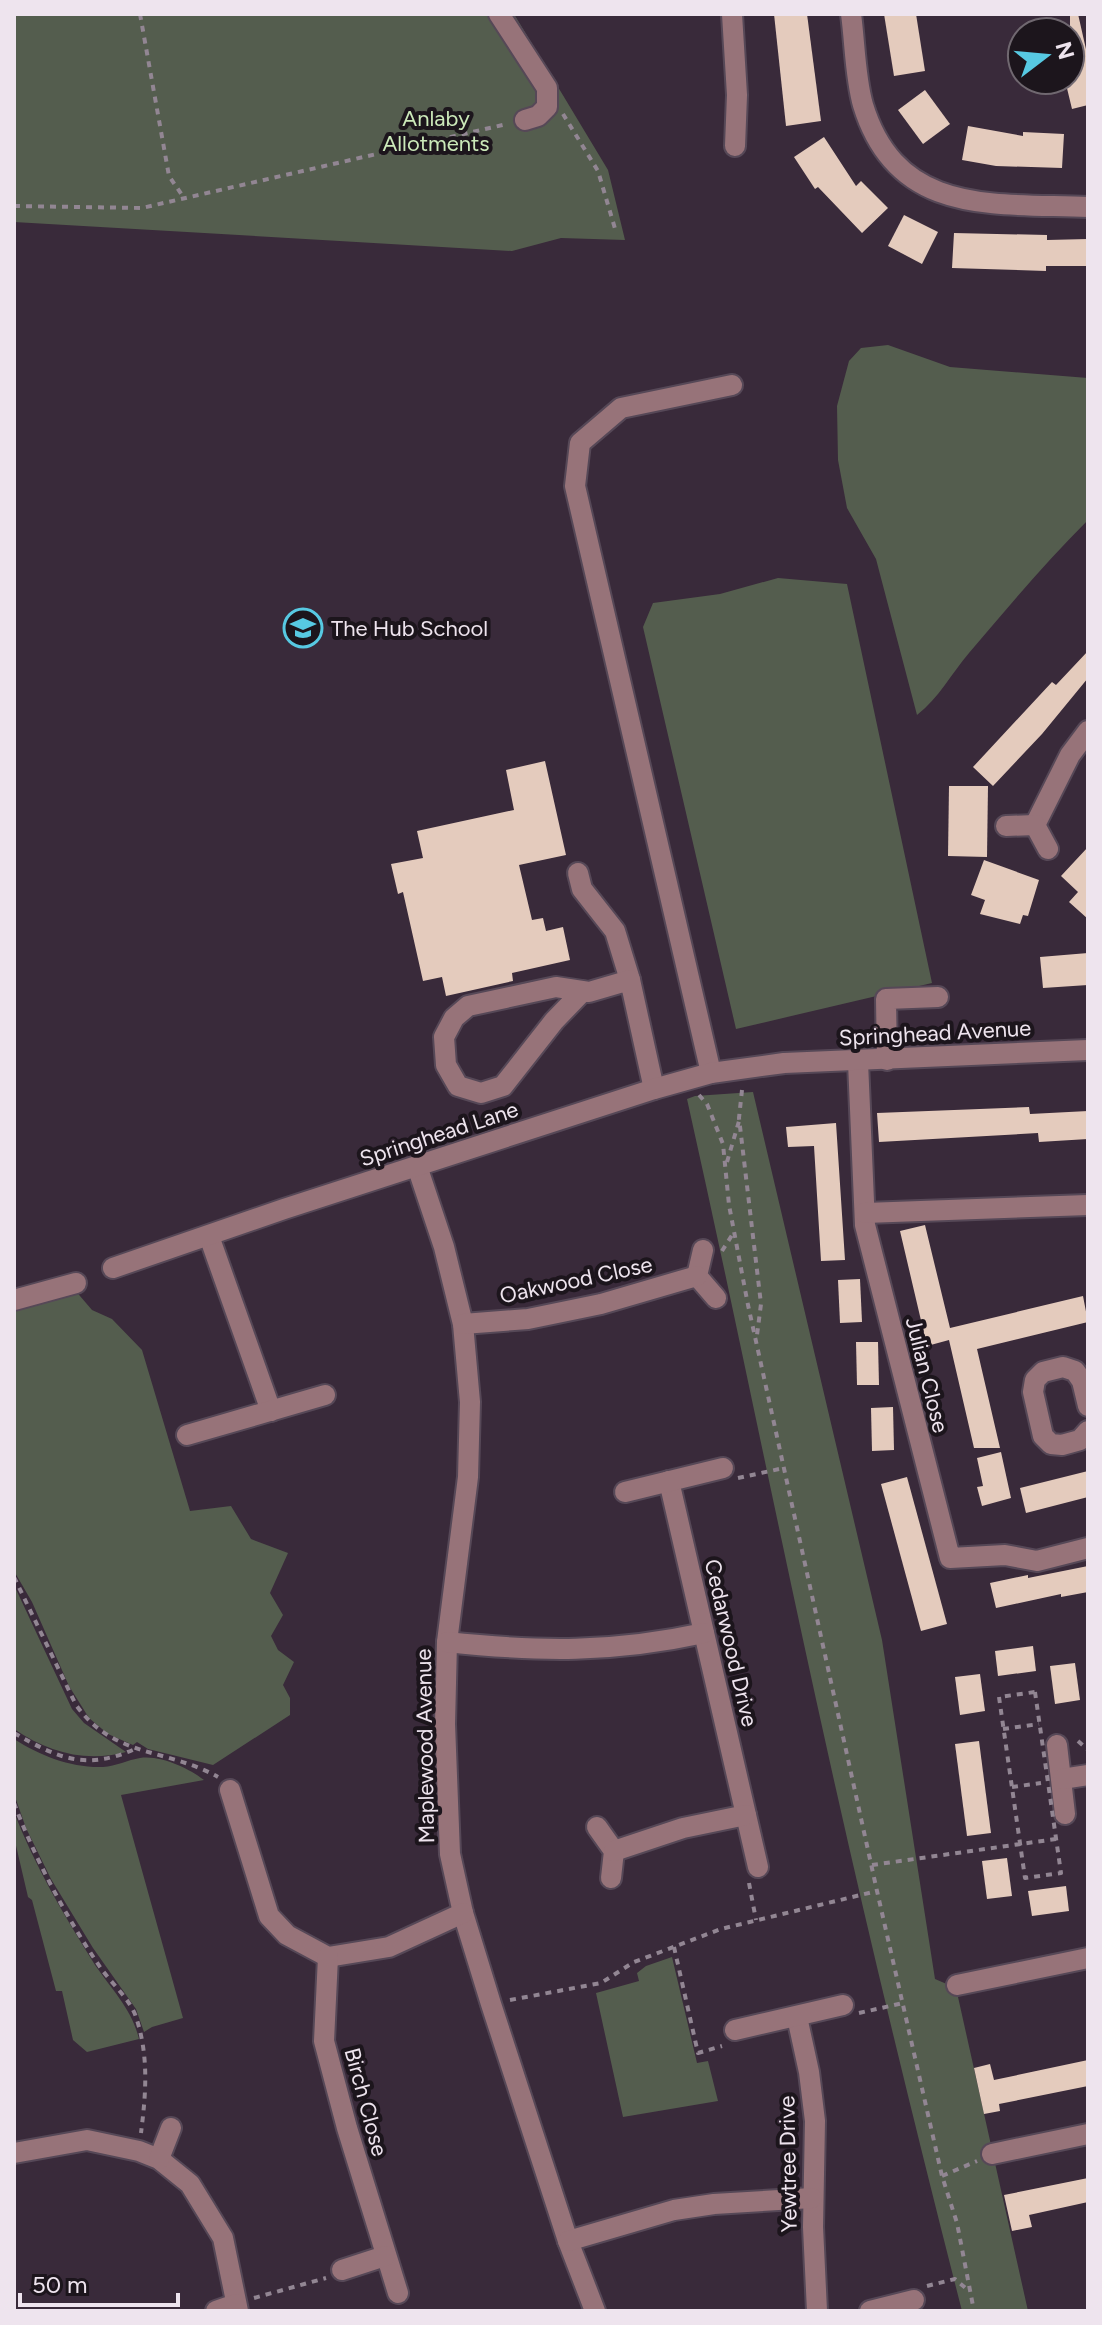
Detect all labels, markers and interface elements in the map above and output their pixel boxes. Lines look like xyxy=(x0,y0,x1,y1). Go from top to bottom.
north arrow xyxy=(1006,16,1086,96)
text: N xyxy=(1049,39,1080,63)
park label: Anlaby Allotments xyxy=(382,105,490,157)
school or university icon: The Hub School xyxy=(282,607,324,649)
place label: The Hub School xyxy=(331,615,488,642)
street label: Springhead Avenue xyxy=(838,1014,1032,1052)
street label: Springhead Lane xyxy=(356,1096,522,1172)
street label: Oakwood Close xyxy=(497,1251,655,1309)
street label: Julian Close xyxy=(900,1314,954,1436)
street label: Cedarwood Drive xyxy=(699,1557,763,1729)
street label: Maplewood Avenue xyxy=(410,1648,440,1844)
street label: Birch Close xyxy=(339,2045,393,2159)
street label: Yewtree Drive xyxy=(773,2095,803,2233)
scale bar xyxy=(20,2257,178,2307)
text: 50 m xyxy=(32,2270,88,2299)

